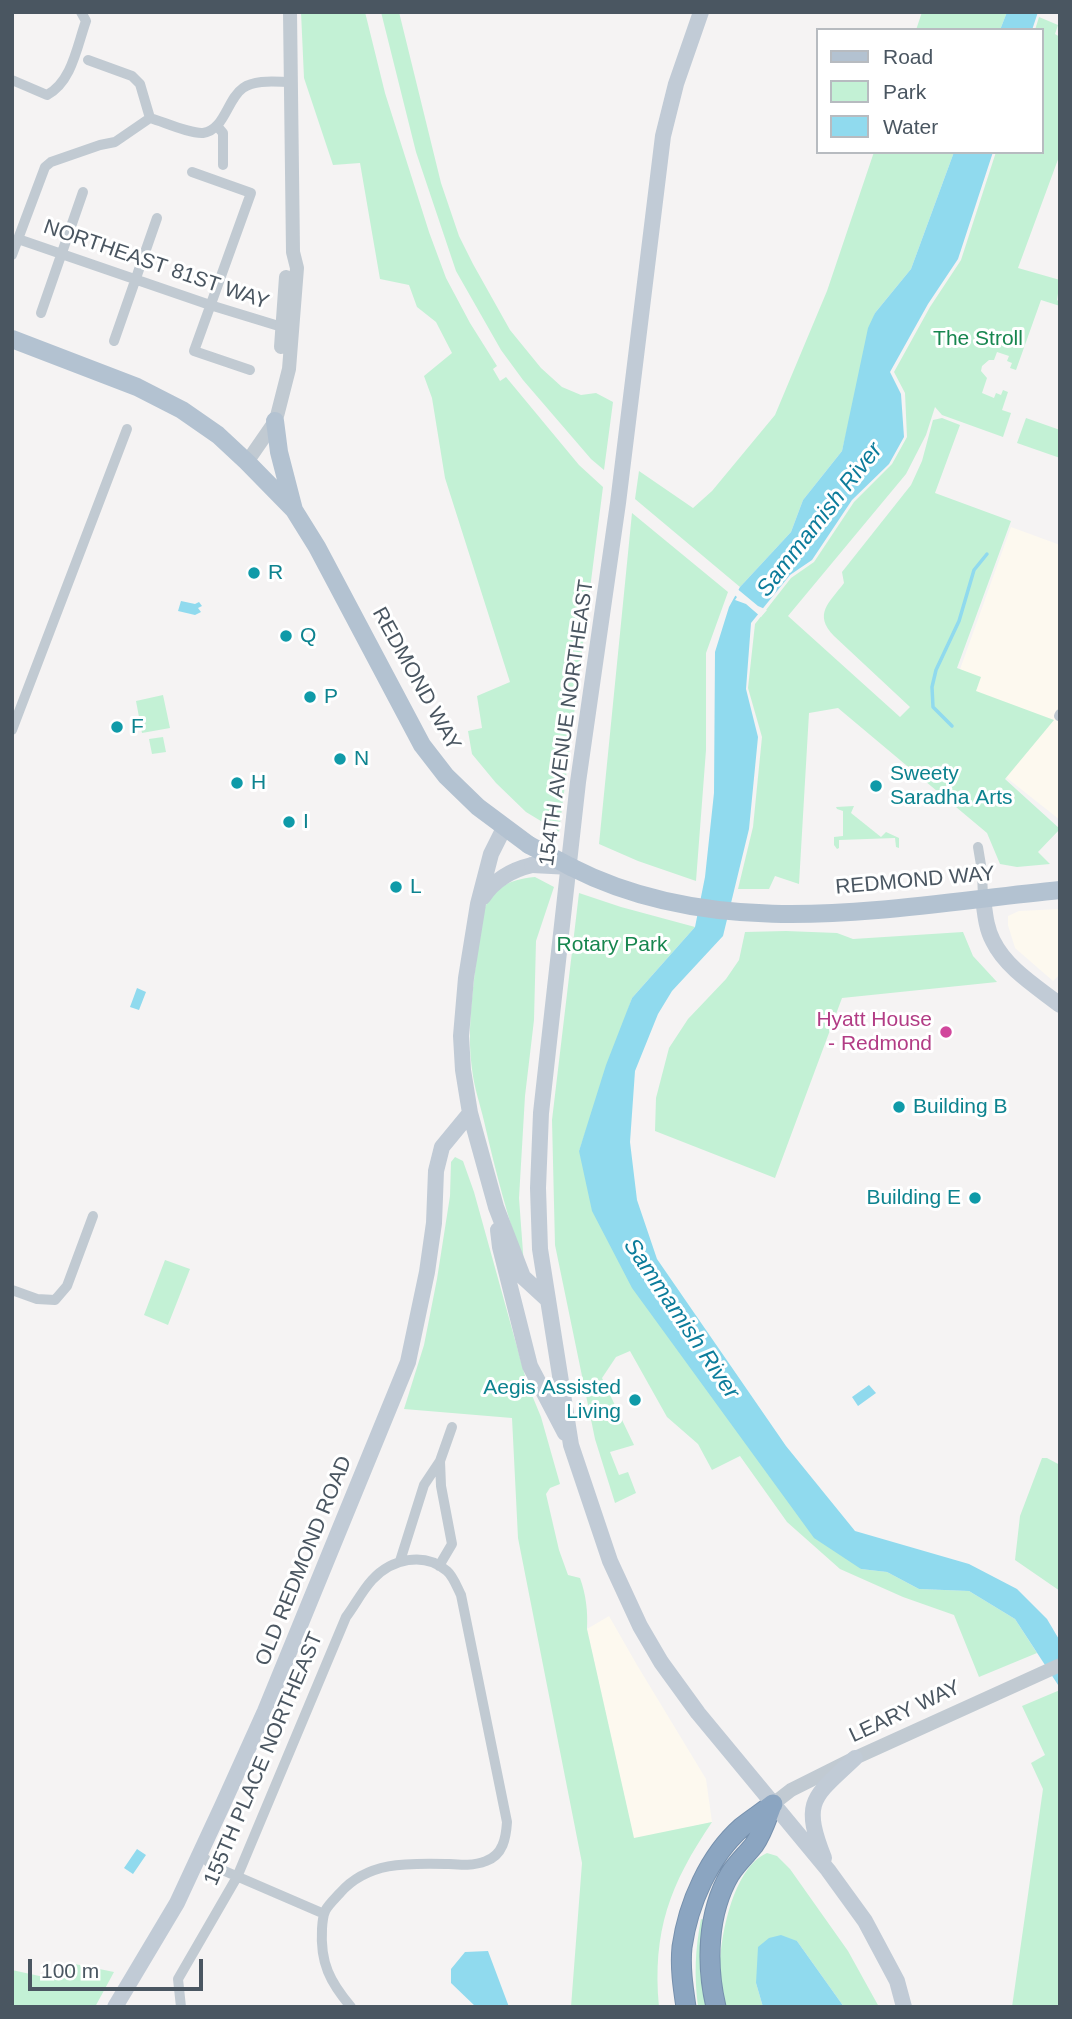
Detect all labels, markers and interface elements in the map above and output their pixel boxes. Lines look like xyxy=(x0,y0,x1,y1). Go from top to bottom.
legend xyxy=(816,28,1044,154)
text: Road xyxy=(883,45,933,68)
text: Park xyxy=(883,80,926,103)
text: Water xyxy=(883,115,938,138)
street label: NORTHEAST 81ST WAY xyxy=(40,215,272,315)
park label: The Stroll xyxy=(933,326,1023,352)
water label: Sammamish River xyxy=(751,437,889,603)
place label: R xyxy=(268,560,283,586)
marker: R xyxy=(246,565,262,581)
street label: 154TH AVENUE NORTHEAST xyxy=(534,578,600,868)
street label: REDMOND WAY xyxy=(366,603,466,755)
place label: Q xyxy=(300,623,316,649)
marker: Q xyxy=(278,628,294,644)
place label: P xyxy=(324,684,338,710)
marker: P xyxy=(302,689,318,705)
place label: F xyxy=(131,714,144,740)
marker: F xyxy=(109,719,125,735)
place label: N xyxy=(354,746,369,772)
marker: N xyxy=(332,751,348,767)
place label: Sweety Saradha Arts xyxy=(890,761,1013,811)
place label: H xyxy=(251,770,266,796)
marker: H xyxy=(229,775,245,791)
marker: Sweety Saradha Arts xyxy=(868,778,884,794)
place label: I xyxy=(303,809,309,835)
marker: I xyxy=(281,814,297,830)
street label: REDMOND WAY xyxy=(834,861,996,901)
place label: L xyxy=(410,874,422,900)
marker: L xyxy=(388,879,404,895)
park label: Rotary Park xyxy=(557,932,667,958)
place label: Hyatt House - Redmond xyxy=(816,1007,932,1057)
marker: Hyatt House - Redmond xyxy=(938,1024,954,1040)
place label: Building B xyxy=(913,1094,1008,1120)
marker: Building B xyxy=(891,1099,907,1115)
place label: Building E xyxy=(866,1185,961,1211)
marker: Building E xyxy=(967,1190,983,1206)
water label: Sammamish River xyxy=(617,1233,745,1405)
place label: Aegis Assisted Living xyxy=(483,1375,621,1425)
marker: Aegis Assisted Living xyxy=(627,1392,643,1408)
street label: OLD REDMOND ROAD xyxy=(250,1452,358,1670)
street label: 155TH PLACE NORTHEAST xyxy=(199,1629,329,1889)
street label: LEARY WAY xyxy=(845,1675,965,1749)
scale bar xyxy=(32,1946,206,1990)
text: 100 m xyxy=(41,1959,99,1982)

